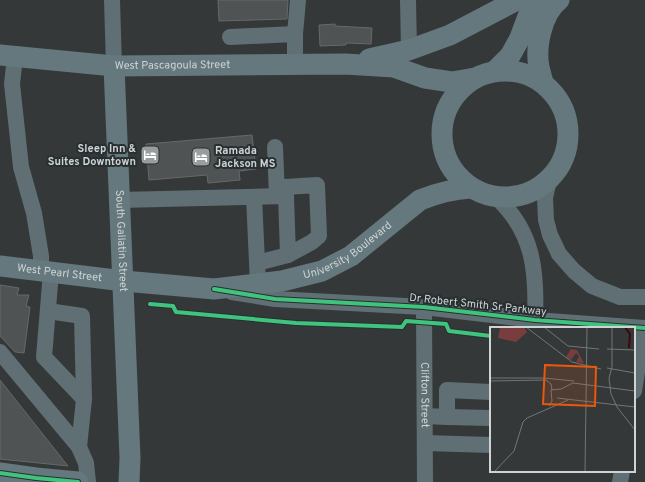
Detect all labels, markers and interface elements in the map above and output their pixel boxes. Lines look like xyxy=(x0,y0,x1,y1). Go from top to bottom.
street label: West Pascagoula Street xyxy=(115,58,230,73)
place label: Sleep Inn & Suites Downtown xyxy=(48,142,136,169)
hotel icon: Sleep Inn & Suites Downtown xyxy=(139,144,161,166)
place label: Ramada Jackson MS xyxy=(215,144,276,171)
hotel icon: Ramada Jackson MS xyxy=(190,146,212,168)
street label: South Gallatin Street xyxy=(112,190,130,292)
street label: University Boulevard xyxy=(302,219,395,282)
street label: West Pearl Street xyxy=(16,261,103,285)
street label: Dr Robert Smith Sr Parkway xyxy=(409,291,547,319)
inset map xyxy=(490,327,635,472)
street label: Clifton Street xyxy=(417,362,432,428)

